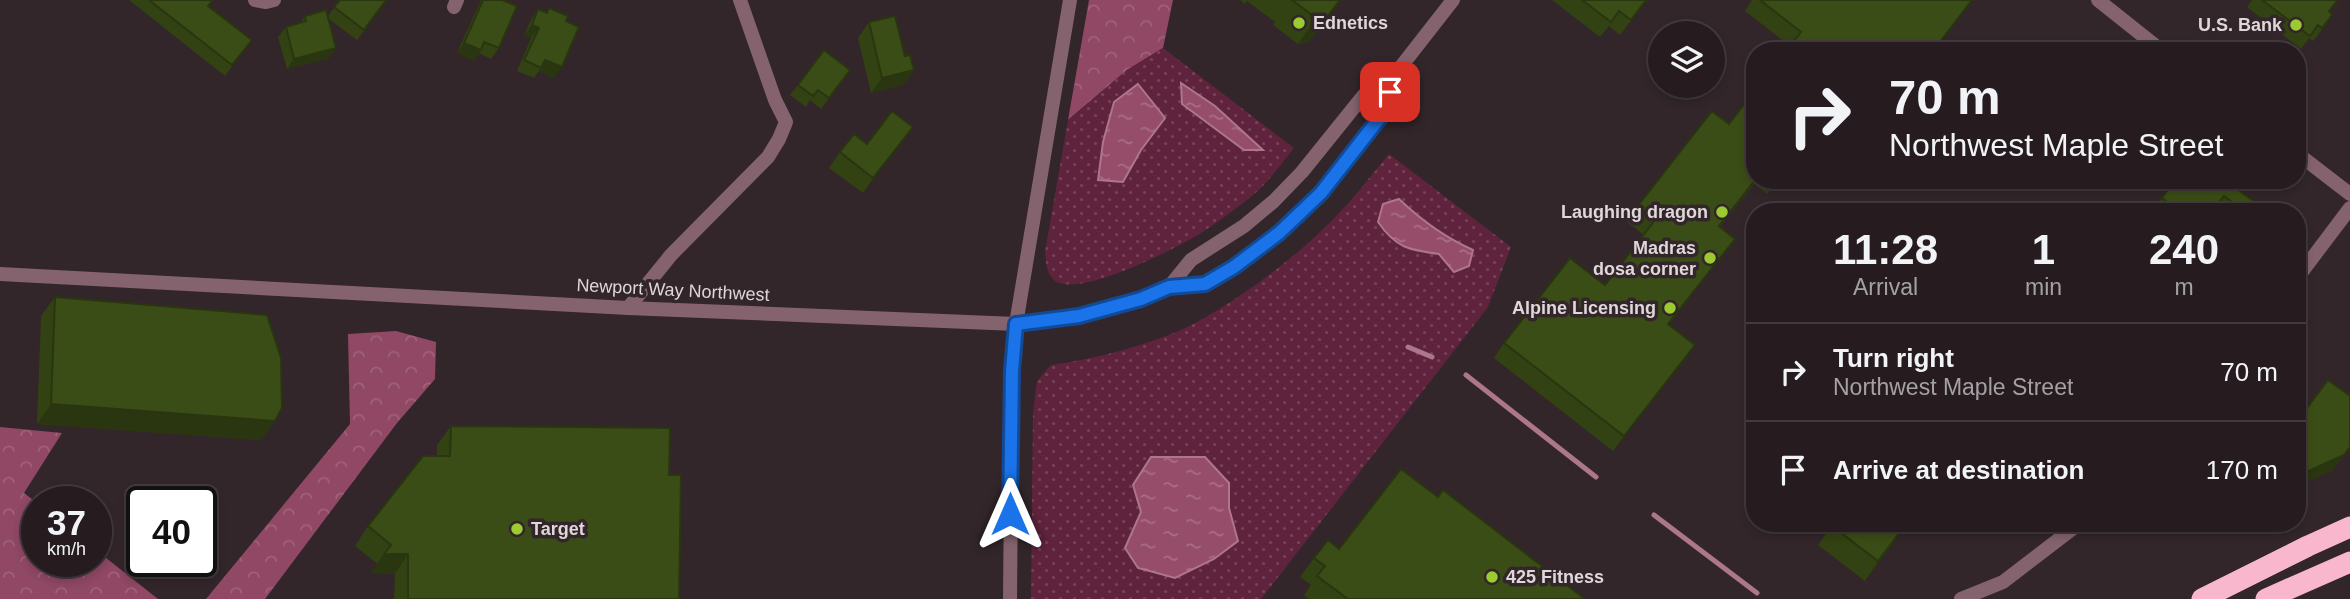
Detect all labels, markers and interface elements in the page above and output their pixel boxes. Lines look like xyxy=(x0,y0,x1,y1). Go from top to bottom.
place label: Ednetics xyxy=(1313,13,1388,33)
marker: Ednetics xyxy=(1291,15,1307,31)
place label: U.S. Bank xyxy=(2198,15,2283,35)
marker: U.S. Bank xyxy=(2288,17,2304,33)
map controls xyxy=(1648,21,1725,98)
button: layers xyxy=(1648,21,1725,98)
pin xyxy=(1360,62,1420,122)
icon: right xyxy=(1774,70,1865,161)
text: 70 m xyxy=(1889,70,2001,124)
icon: arrive xyxy=(1371,73,1409,111)
text: Northwest Maple Street xyxy=(1889,127,2223,163)
place label: Laughing dragon xyxy=(1561,202,1708,222)
marker: Laughing dragon xyxy=(1714,204,1730,220)
text: 11:28 xyxy=(1833,226,1938,273)
text: 1 xyxy=(2032,226,2055,273)
text: 240 xyxy=(2149,226,2219,273)
place label: Madras dosa corner xyxy=(1593,238,1696,279)
marker: Madras dosa corner xyxy=(1702,250,1718,266)
text: Arrival xyxy=(1853,274,1918,300)
text: min xyxy=(2025,274,2062,300)
text: m xyxy=(2174,274,2194,300)
street label: Newport Way Northwest xyxy=(576,275,770,305)
place label: Alpine Licensing xyxy=(1512,298,1656,318)
marker: Alpine Licensing xyxy=(1662,300,1678,316)
text: Turn right xyxy=(1833,343,1954,373)
icon: right xyxy=(1774,353,1812,391)
text: 70 m xyxy=(2220,357,2278,387)
text: Northwest Maple Street xyxy=(1833,374,2073,400)
icon: arrive xyxy=(1774,451,1812,489)
text: Arrive at destination xyxy=(1833,455,2084,485)
text: 170 m xyxy=(2206,455,2278,485)
position arrow xyxy=(973,477,1047,551)
speed limit sign: 40 xyxy=(126,486,217,577)
text: 37 xyxy=(47,503,86,542)
place label: Target xyxy=(531,519,585,539)
marker: Target xyxy=(509,521,525,537)
text: km/h xyxy=(47,539,86,559)
place label: 425 Fitness xyxy=(1506,567,1604,587)
marker: 425 Fitness xyxy=(1484,569,1500,585)

